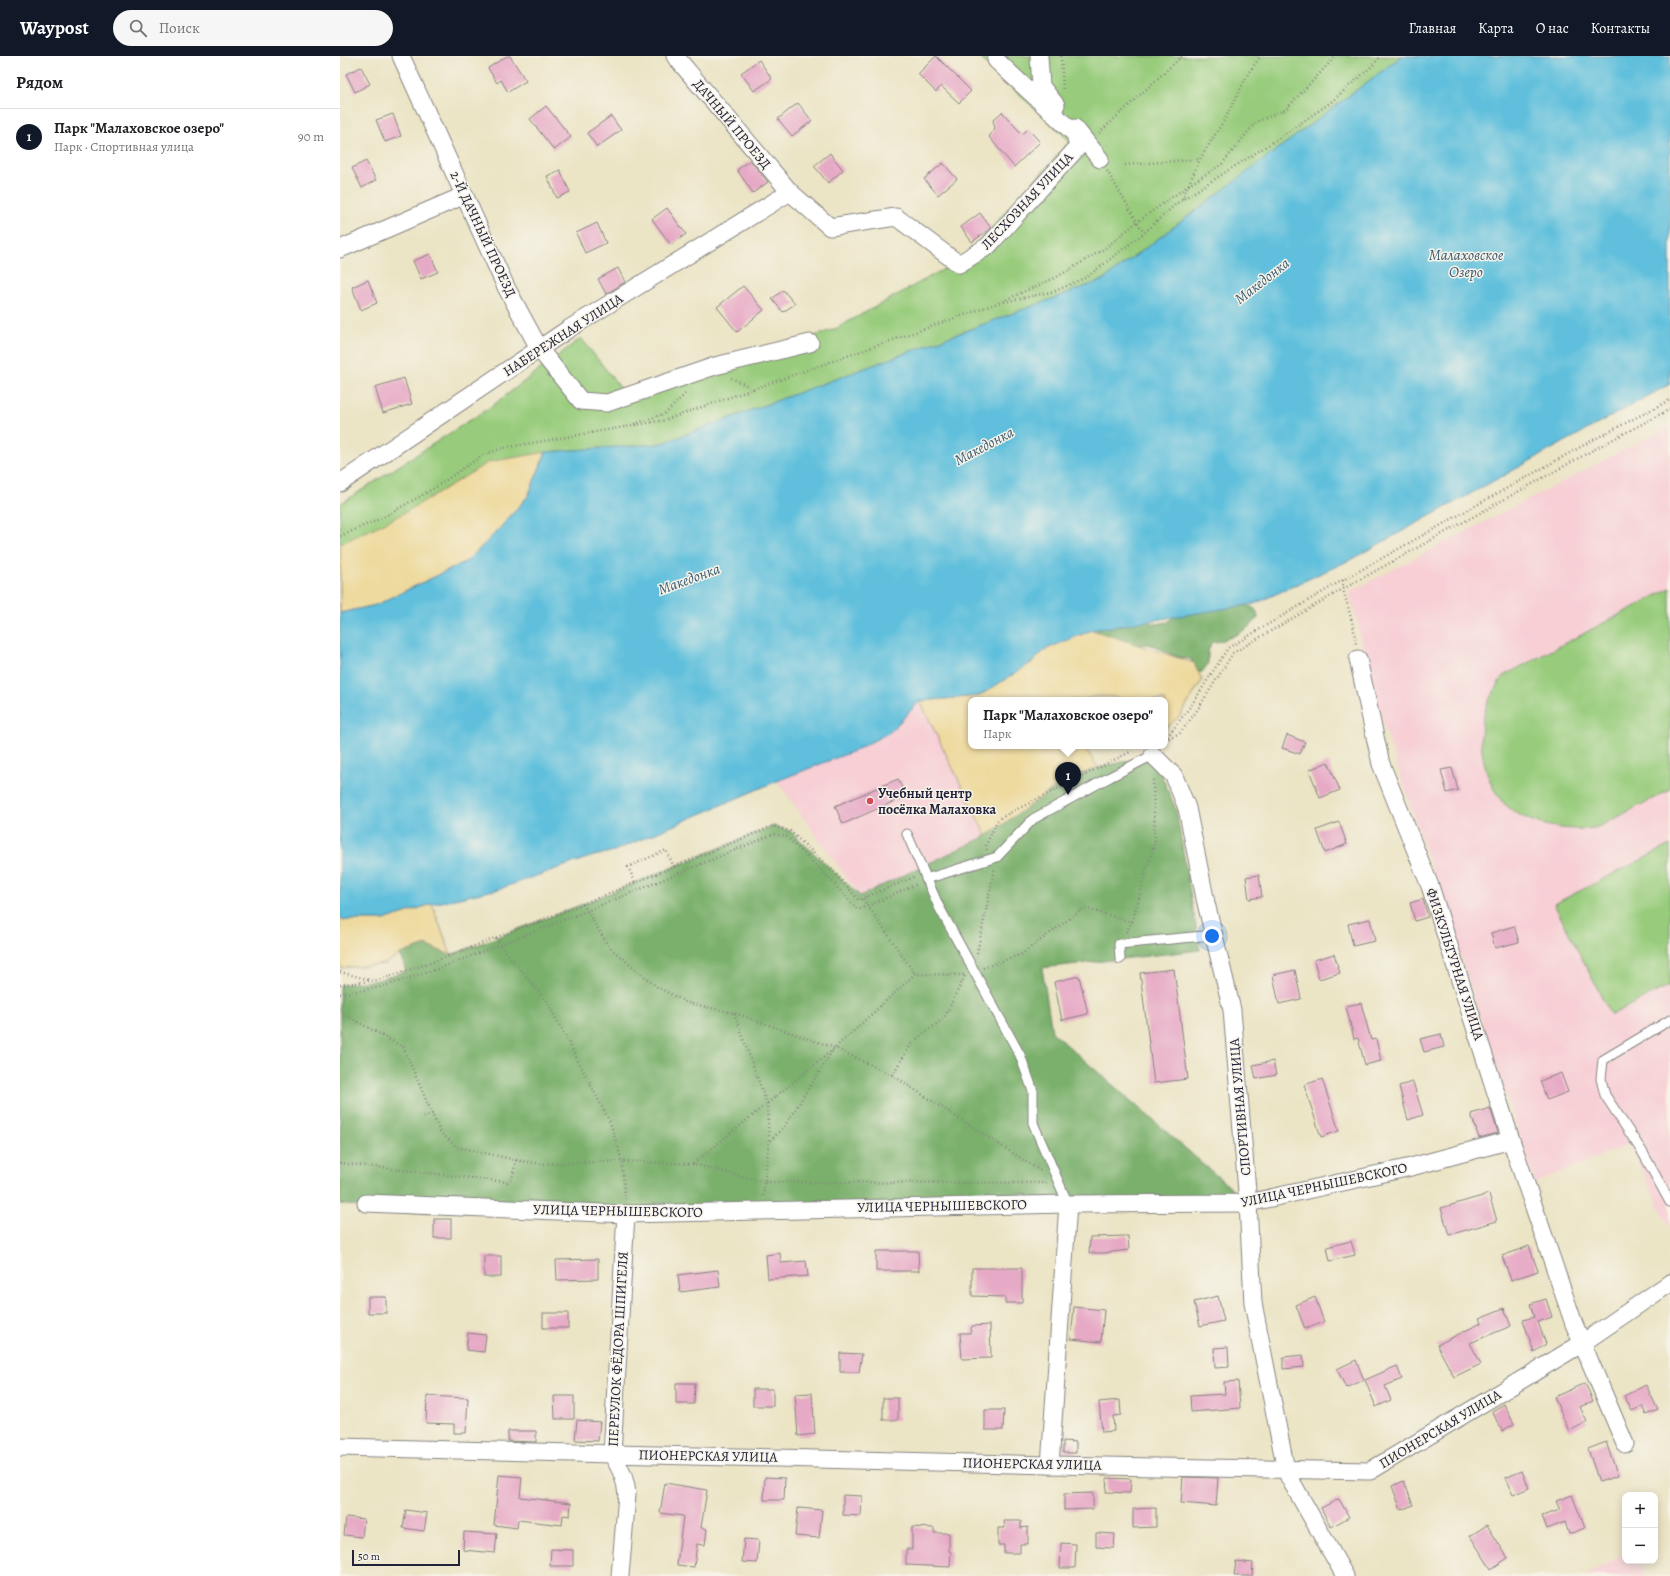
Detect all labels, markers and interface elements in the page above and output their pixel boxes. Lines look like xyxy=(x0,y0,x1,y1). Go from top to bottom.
search box xyxy=(113,10,393,46)
text: Waypost xyxy=(20,15,89,41)
icon: search xyxy=(127,17,149,39)
text: Поиск xyxy=(159,18,200,38)
text: Главная xyxy=(1409,19,1456,38)
text: Карта xyxy=(1478,19,1514,38)
text: О нас xyxy=(1536,19,1569,38)
text: Контакты xyxy=(1591,19,1650,38)
text: Рядом xyxy=(16,71,63,94)
street label: ДАЧНЫЙ ПРОЕЗД xyxy=(689,75,775,173)
text: Парк "Малаховское озеро" xyxy=(54,118,224,138)
text: 1 xyxy=(27,128,31,145)
text: 90 m xyxy=(298,128,324,145)
text: Парк · Спортивная улица xyxy=(54,138,194,155)
street label: ЛЕСХОЗНАЯ УЛИЦА xyxy=(977,148,1078,254)
street label: 2-Й ДАЧНЫЙ ПРОЕЗД xyxy=(445,168,521,300)
water label: Малаховское Озеро xyxy=(1429,245,1504,282)
water label: Македонка xyxy=(1230,253,1294,309)
street label: НАБЕРЕЖНАЯ УЛИЦА xyxy=(499,289,627,381)
water label: Македонка xyxy=(951,422,1017,470)
water label: Македонка xyxy=(655,559,723,599)
popup xyxy=(968,697,1168,749)
text: Парк "Малаховское озеро" xyxy=(983,705,1153,725)
text: Парк xyxy=(983,725,1011,742)
pin: 1 xyxy=(1055,762,1081,795)
place label: Учебный центр посёлка Малаховка xyxy=(878,784,997,819)
marker: Учебный центр посёлка Малаховка xyxy=(865,796,875,806)
street label: ФИЗКУЛЬТУРНАЯ УЛИЦА xyxy=(1421,885,1489,1043)
your location xyxy=(1202,926,1222,946)
street label: СПОРТИВНАЯ УЛИЦА xyxy=(1224,1037,1255,1177)
street label: УЛИЦА ЧЕРНЫШЕВСКОГО xyxy=(1239,1158,1409,1212)
street label: УЛИЦА ЧЕРНЫШЕВСКОГО xyxy=(857,1195,1027,1217)
street label: УЛИЦА ЧЕРНЫШЕВСКОГО xyxy=(533,1200,703,1222)
street label: ПЕРЕУЛОК ФЁДОРА ШПИГЕЛЯ xyxy=(603,1251,633,1447)
street label: ПИОНЕРСКАЯ УЛИЦА xyxy=(1376,1385,1505,1473)
street label: ПИОНЕРСКАЯ УЛИЦА xyxy=(638,1445,778,1467)
street label: ПИОНЕРСКАЯ УЛИЦА xyxy=(962,1453,1102,1475)
map controls xyxy=(1622,1492,1658,1564)
button: + xyxy=(1622,1492,1658,1528)
button: − xyxy=(1622,1528,1658,1564)
scale bar xyxy=(352,1548,460,1567)
text: 50 m xyxy=(358,1549,380,1564)

